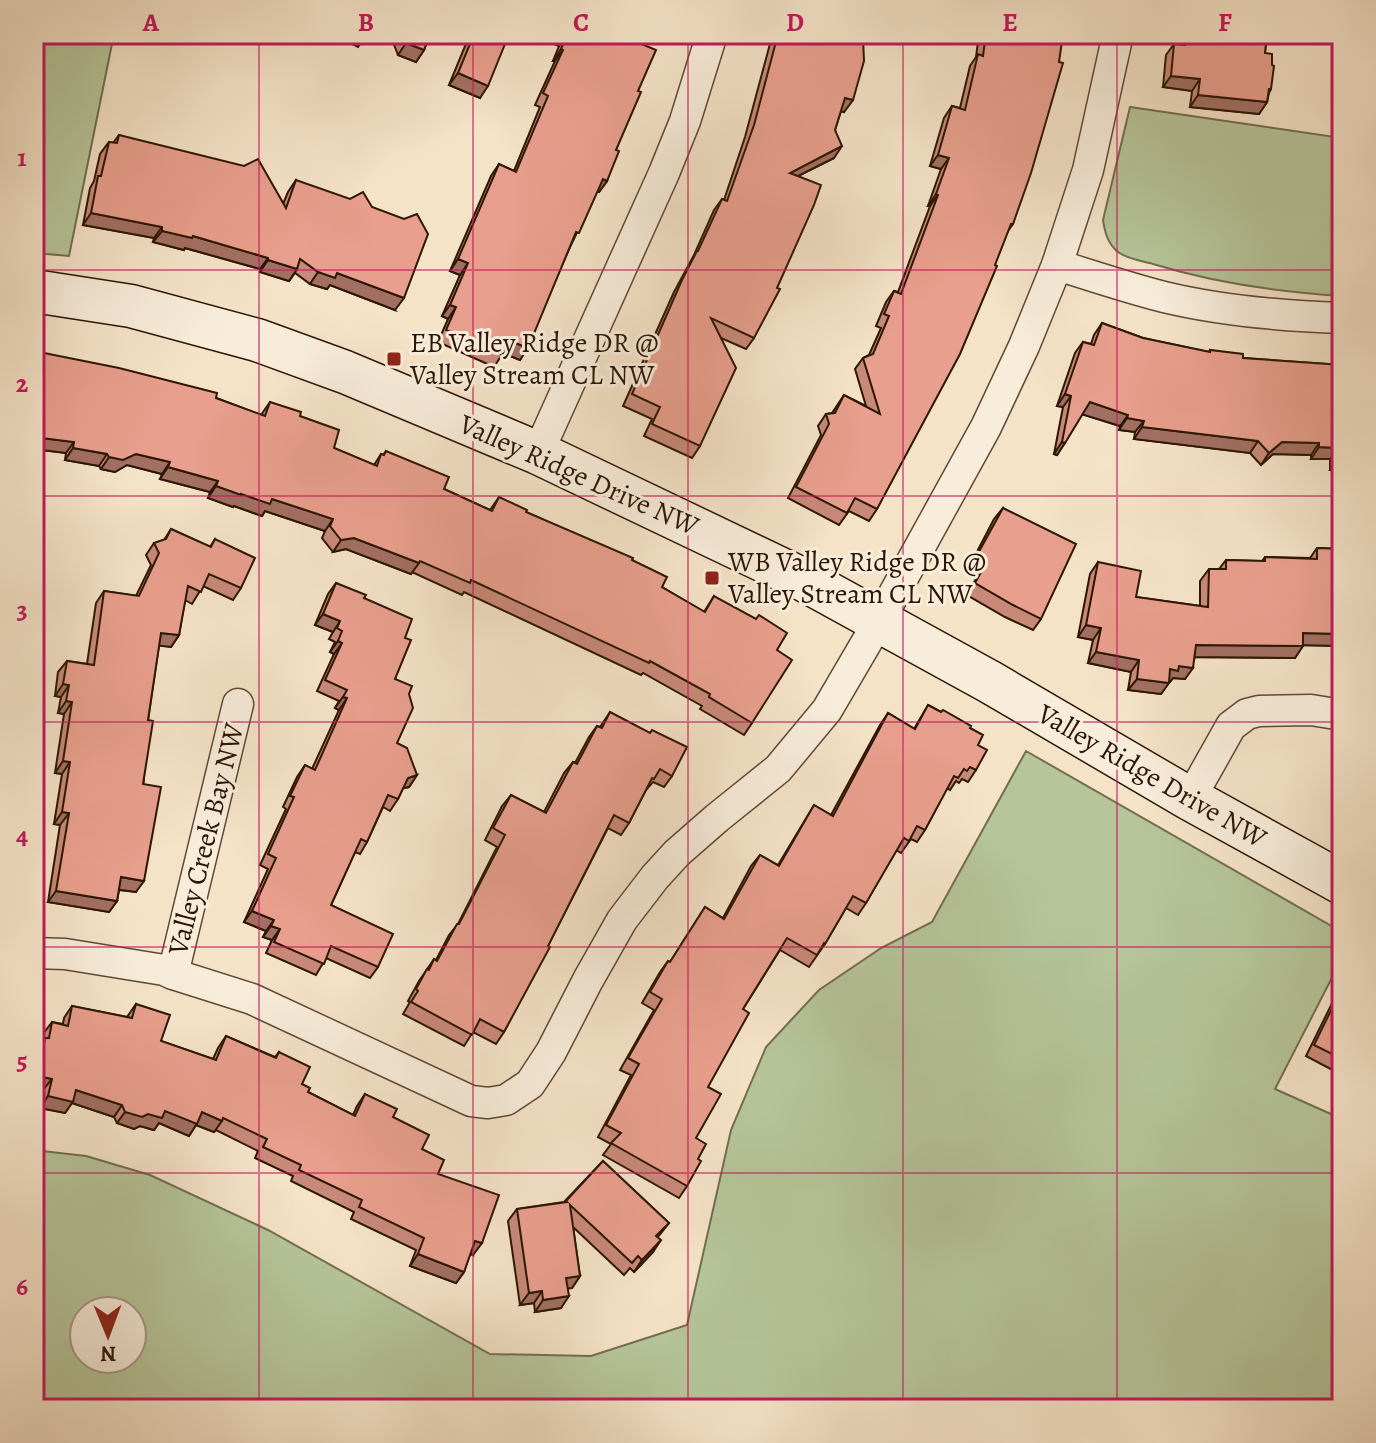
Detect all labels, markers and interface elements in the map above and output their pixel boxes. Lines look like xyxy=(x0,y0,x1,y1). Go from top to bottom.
text: A xyxy=(142,5,160,40)
text: B xyxy=(358,5,374,40)
text: C xyxy=(573,5,589,40)
text: D xyxy=(786,5,804,40)
text: E xyxy=(1002,5,1018,40)
text: F xyxy=(1218,5,1232,40)
text: 1 xyxy=(17,140,27,175)
place label: EB Valley Ridge DR @ Valley Stream CL NW xyxy=(409,324,658,394)
marker: EB Valley Ridge DR @ Valley Stream CL NW xyxy=(385,350,403,368)
text: 2 xyxy=(16,366,29,401)
street label: Valley Ridge Drive NW xyxy=(452,405,706,545)
place label: WB Valley Ridge DR @ Valley Stream CL NW xyxy=(727,543,986,613)
marker: WB Valley Ridge DR @ Valley Stream CL NW xyxy=(703,569,721,587)
text: 3 xyxy=(16,592,28,627)
street label: Valley Ridge Drive NW xyxy=(1030,694,1274,858)
street label: Valley Creek Bay NW xyxy=(159,718,253,960)
text: 4 xyxy=(16,818,28,853)
text: 5 xyxy=(16,1043,28,1078)
text: 6 xyxy=(16,1269,28,1304)
north arrow xyxy=(68,1295,148,1375)
text: N xyxy=(100,1339,117,1369)

